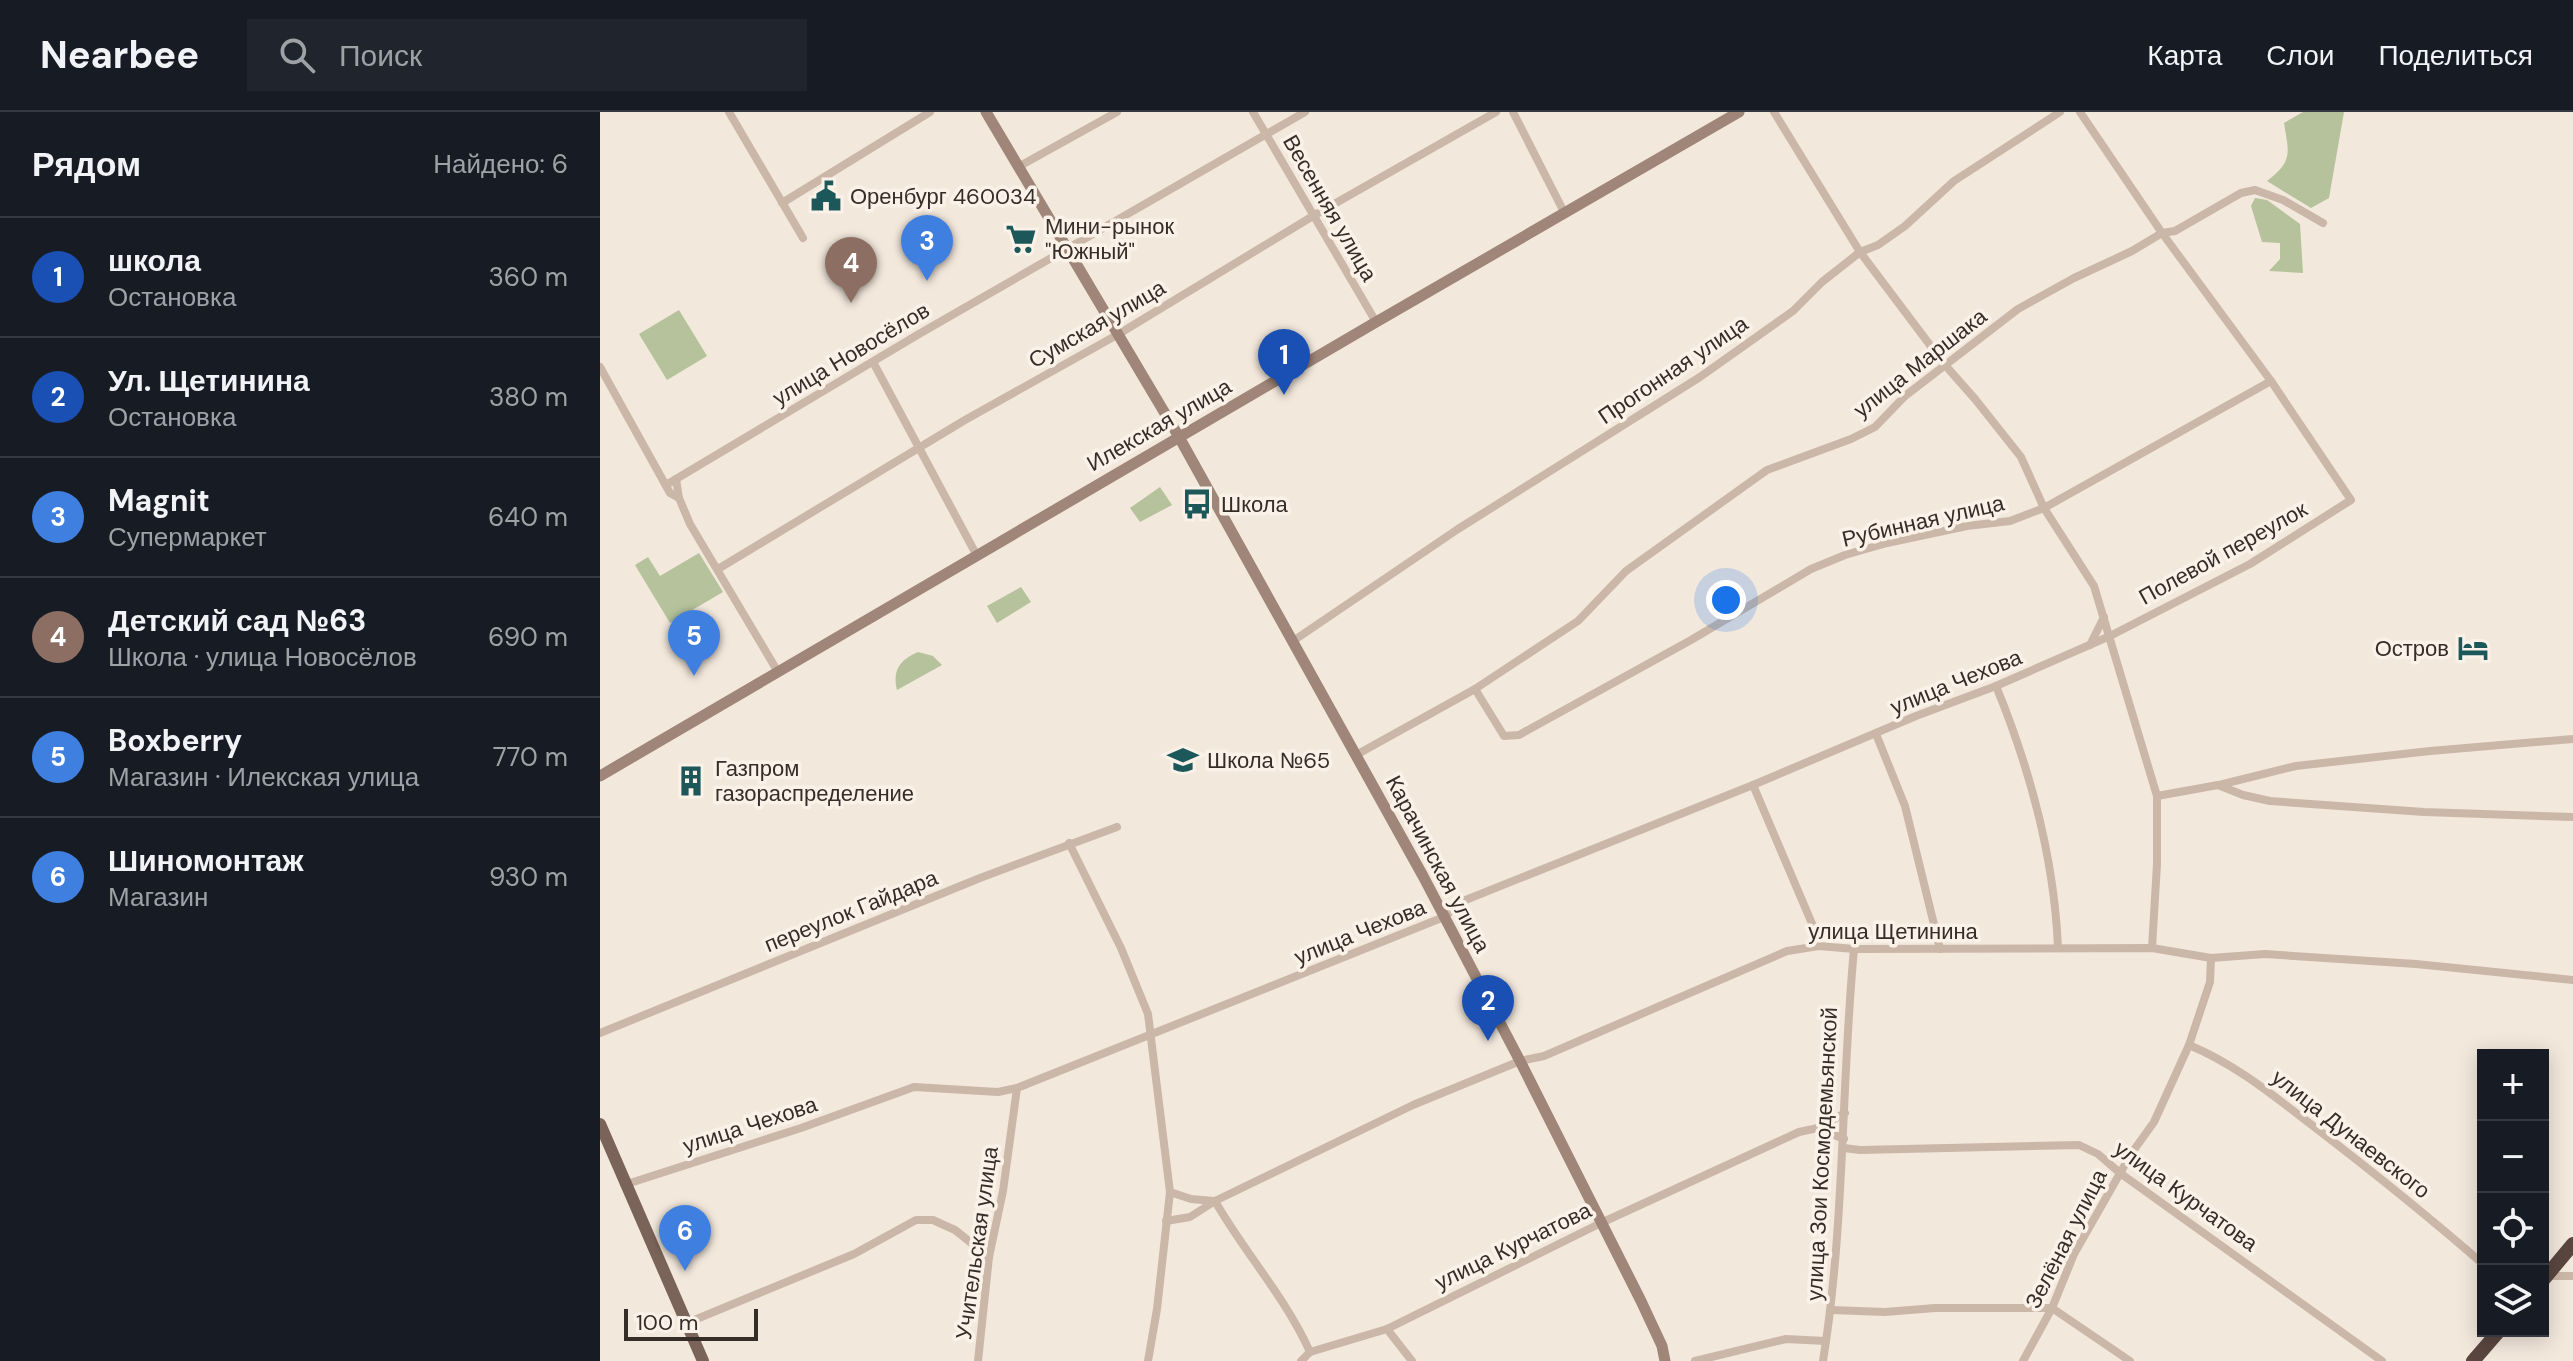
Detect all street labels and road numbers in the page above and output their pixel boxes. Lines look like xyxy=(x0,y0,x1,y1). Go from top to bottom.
street label: Весенняя улица xyxy=(1276,129,1384,287)
street label: Сумская улица xyxy=(1023,273,1171,375)
street label: улица Новосёлов xyxy=(767,296,935,412)
street label: улица Маршака xyxy=(1847,301,1993,424)
street label: Прогонная улица xyxy=(1592,309,1754,431)
street label: Илекская улица xyxy=(1081,371,1237,478)
street label: Рубинная улица xyxy=(1839,488,2008,554)
street label: Полевой переулок xyxy=(2134,494,2313,611)
street label: улица Чехова xyxy=(1886,642,2027,722)
street label: Карачинская улица xyxy=(1379,770,1497,958)
street label: переулок Гайдара xyxy=(760,863,943,959)
street label: улица Чехова xyxy=(1290,892,1431,972)
street label: улица Щетинина xyxy=(1808,917,1979,946)
street label: улица Зои Космодемьянской xyxy=(1800,1006,1844,1302)
street label: улица Дунаевского xyxy=(2266,1063,2436,1205)
street label: улица Чехова xyxy=(679,1089,821,1160)
street label: улица Курчатова xyxy=(2108,1134,2264,1258)
street label: Учительская улица xyxy=(949,1144,1005,1342)
street label: Зелёная улица xyxy=(2018,1164,2114,1314)
street label: улица Курчатова xyxy=(1430,1195,1597,1296)

